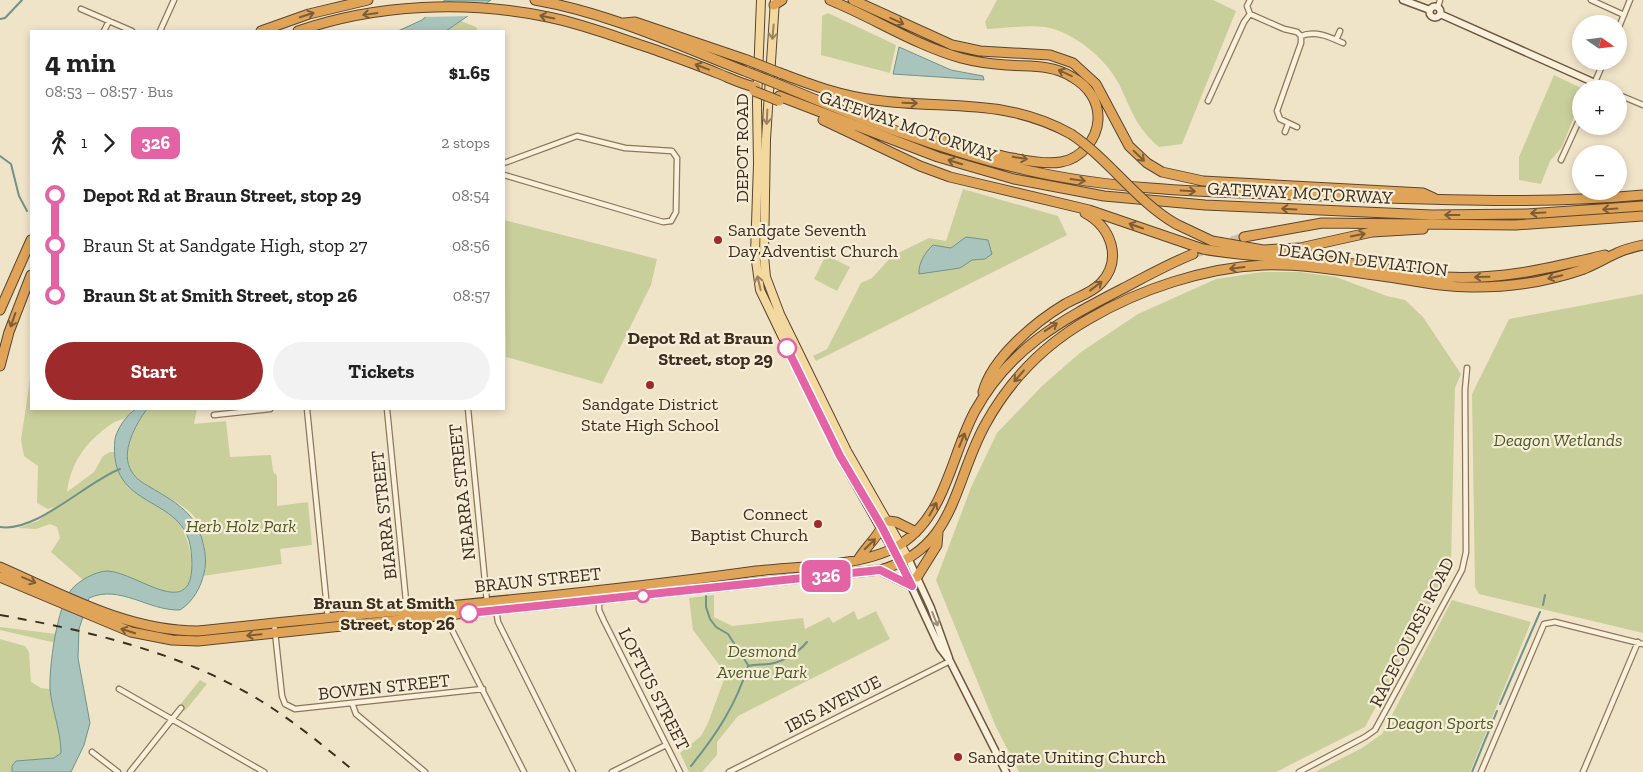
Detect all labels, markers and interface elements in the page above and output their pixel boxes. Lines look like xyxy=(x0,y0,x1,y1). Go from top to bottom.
one-way arrow xyxy=(299,9,315,19)
one-way arrow xyxy=(363,9,379,19)
one-way arrow xyxy=(540,12,556,21)
north arrow xyxy=(1572,15,1628,70)
map controls xyxy=(1572,15,1627,200)
one-way arrow xyxy=(889,17,904,26)
one-way arrow xyxy=(768,23,778,39)
text: 4 min xyxy=(45,46,116,79)
text: $1.65 xyxy=(449,61,490,84)
one-way arrow xyxy=(694,62,710,71)
one-way arrow xyxy=(1058,68,1073,77)
button: + xyxy=(1572,80,1627,135)
text: 08:53 – 08:57 · Bus xyxy=(45,82,173,101)
street label: GATEWAY MOTORWAY xyxy=(817,85,999,167)
street label: DEPOT ROAD xyxy=(731,93,753,203)
one-way arrow xyxy=(901,98,917,108)
one-way arrow xyxy=(763,108,772,124)
icon: walk xyxy=(45,129,73,157)
icon: forward xyxy=(95,129,123,157)
text: 326 xyxy=(141,132,170,154)
text: 1 xyxy=(81,133,87,152)
text: 2 stops xyxy=(441,133,490,152)
button: − xyxy=(1572,145,1627,200)
one-way arrow xyxy=(1132,150,1145,162)
one-way arrow xyxy=(1012,154,1028,164)
one-way arrow xyxy=(947,157,963,167)
one-way arrow xyxy=(1069,175,1085,185)
street label: GATEWAY MOTORWAY xyxy=(1207,177,1393,209)
text: Depot Rd at Braun Street, stop 29 xyxy=(83,184,361,207)
text: 08:54 xyxy=(452,186,490,205)
one-way arrow xyxy=(1180,186,1196,195)
one-way arrow xyxy=(1602,204,1618,213)
one-way arrow xyxy=(1282,205,1298,214)
one-way arrow xyxy=(1531,209,1547,218)
one-way arrow xyxy=(1444,210,1460,220)
place label: Sandgate Seventh Day Adventist Church xyxy=(728,219,898,262)
one-way arrow xyxy=(1128,221,1144,231)
one-way arrow xyxy=(1350,230,1366,239)
text: Braun St at Sandgate High, stop 27 xyxy=(83,234,368,257)
marker: Sandgate Seventh Day Adventist Church xyxy=(712,234,724,246)
text: 08:56 xyxy=(452,236,490,255)
street label: DEAGON DEVIATION xyxy=(1277,239,1449,281)
one-way arrow xyxy=(1230,263,1246,273)
one-way arrow xyxy=(1475,272,1491,282)
one-way arrow xyxy=(1547,273,1563,282)
one-way arrow xyxy=(754,276,763,292)
one-way arrow xyxy=(1090,281,1103,292)
text: Braun St at Smith Street, stop 26 xyxy=(83,284,357,307)
text: 08:57 xyxy=(453,286,490,305)
one-way arrow xyxy=(8,312,17,327)
one-way arrow xyxy=(1044,322,1058,332)
place label: Depot Rd at Braun Street, stop 29 xyxy=(627,327,773,370)
marker: Depot Rd at Braun Street, stop 29 xyxy=(777,338,797,358)
button: Start xyxy=(45,342,263,400)
button: Tickets xyxy=(273,342,490,400)
one-way arrow xyxy=(1014,369,1025,382)
marker: Sandgate District State High School xyxy=(644,379,656,391)
place label: Sandgate District State High School xyxy=(581,393,719,436)
street label: NEARRA STREET xyxy=(444,423,480,561)
park label: Deagon Wetlands xyxy=(1494,429,1622,451)
one-way arrow xyxy=(958,433,967,449)
street label: BIARRA STREET xyxy=(366,449,402,581)
one-way arrow xyxy=(928,502,938,517)
place label: Connect Baptist Church xyxy=(690,503,808,546)
park label: Herb Holz Park xyxy=(186,515,296,537)
marker: Connect Baptist Church xyxy=(812,518,824,530)
one-way arrow xyxy=(864,538,876,550)
street label: RACECOURSE ROAD xyxy=(1365,553,1459,711)
line badge: 326 xyxy=(797,560,855,592)
street label: BRAUN STREET xyxy=(474,562,602,598)
text: 326 xyxy=(812,565,840,587)
one-way arrow xyxy=(21,575,36,585)
unlabelled marker xyxy=(636,589,650,603)
place label: Braun St at Smith Street, stop 26 xyxy=(313,592,456,635)
marker: Braun St at Smith Street, stop 26 xyxy=(459,603,479,623)
one-way arrow xyxy=(932,611,941,626)
street label: LOFTUS STREET xyxy=(614,624,694,754)
one-way arrow xyxy=(121,625,137,635)
one-way arrow xyxy=(246,630,262,639)
park label: Desmond Avenue Park xyxy=(716,640,807,683)
street label: BOWEN STREET xyxy=(317,669,451,705)
street label: IBIS AVENUE xyxy=(781,670,885,738)
park label: Deagon Sports xyxy=(1386,712,1494,734)
place label: Sandgate Uniting Church xyxy=(968,746,1166,768)
marker: Sandgate Uniting Church xyxy=(952,751,964,763)

